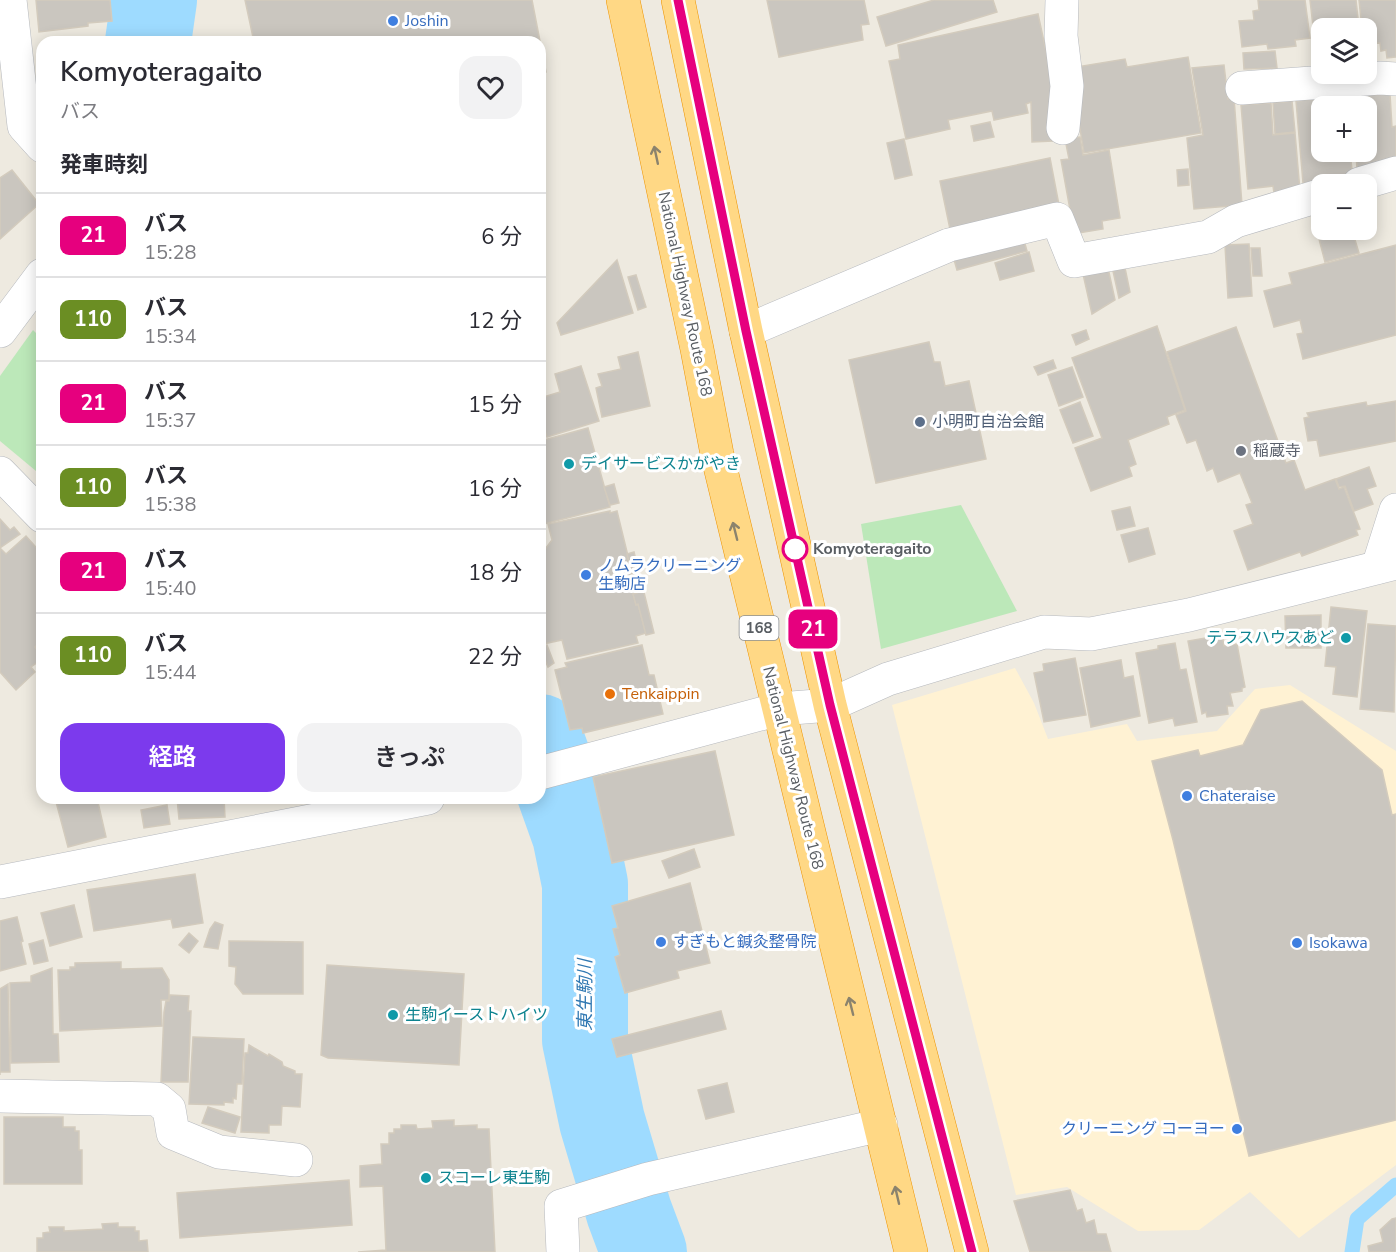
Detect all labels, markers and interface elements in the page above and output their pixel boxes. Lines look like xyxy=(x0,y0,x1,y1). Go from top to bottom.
place label: Joshin xyxy=(404,10,449,32)
marker: Joshin xyxy=(386,14,400,28)
map controls xyxy=(1311,18,1377,240)
button: layers xyxy=(1311,18,1377,84)
text: Komyoteragaito xyxy=(60,53,262,91)
button: heart xyxy=(459,56,522,119)
button: + xyxy=(1311,96,1377,162)
text: バス xyxy=(60,98,100,125)
one-way arrow xyxy=(650,146,661,165)
text: 発車時刻 xyxy=(60,150,148,180)
button: − xyxy=(1311,174,1377,240)
street label: National Highway Route 168 xyxy=(653,190,717,398)
text: バス xyxy=(144,209,188,239)
text: 21 xyxy=(80,221,106,249)
text: 6 分 xyxy=(481,222,522,252)
text: 15:28 xyxy=(144,239,197,266)
text: バス xyxy=(144,293,188,323)
text: 110 xyxy=(74,305,112,333)
text: 12 分 xyxy=(468,306,522,336)
text: 15:34 xyxy=(144,323,197,350)
text: バス xyxy=(144,377,188,407)
text: 21 xyxy=(80,389,106,417)
text: 15 分 xyxy=(468,390,522,420)
text: 15:37 xyxy=(144,407,197,434)
place label: 小明町自治会館 xyxy=(932,411,1044,433)
marker: 小明町自治会館 xyxy=(913,415,927,429)
place label: 稲蔵寺 xyxy=(1253,440,1301,462)
marker: 稲蔵寺 xyxy=(1234,444,1248,458)
place label: デイサービスかがやき xyxy=(581,453,741,475)
marker: デイサービスかがやき xyxy=(562,457,576,471)
text: バス xyxy=(144,461,188,491)
text: 110 xyxy=(74,473,112,501)
text: 16 分 xyxy=(468,474,522,504)
text: 15:38 xyxy=(144,491,197,518)
one-way arrow xyxy=(729,521,741,540)
marker: Komyoteragaito xyxy=(782,536,808,562)
place label: Komyoteragaito xyxy=(813,538,931,560)
text: バス xyxy=(144,545,188,575)
place label: ノムラクリーニング 生駒店 xyxy=(598,555,741,595)
text: 21 xyxy=(80,557,106,585)
text: 18 分 xyxy=(468,558,522,588)
marker: ノムラクリーニング 生駒店 xyxy=(579,568,593,582)
text: 15:40 xyxy=(144,575,197,602)
line badge: 21 xyxy=(786,610,840,648)
text: 21 xyxy=(800,615,826,643)
road number: 168 xyxy=(740,616,778,640)
place label: テラスハウスあど xyxy=(1206,627,1334,649)
text: バス xyxy=(144,629,188,659)
marker: テラスハウスあど xyxy=(1339,631,1353,645)
text: 110 xyxy=(74,641,112,669)
text: 22 分 xyxy=(468,642,522,672)
text: 15:44 xyxy=(144,659,197,686)
street label: National Highway Route 168 xyxy=(757,664,829,872)
place label: Tenkaippin xyxy=(622,683,700,705)
marker: Tenkaippin xyxy=(603,687,617,701)
button: 経路 xyxy=(60,723,285,792)
button: きっぷ xyxy=(297,723,522,792)
place label: Chateraise xyxy=(1199,785,1275,807)
marker: Chateraise xyxy=(1180,789,1194,803)
place label: すぎもと鍼灸整骨院 xyxy=(673,931,817,953)
place label: Isokawa xyxy=(1309,932,1368,954)
marker: すぎもと鍼灸整骨院 xyxy=(654,935,668,949)
marker: Isokawa xyxy=(1290,936,1304,950)
water label: 東生駒川 xyxy=(573,957,597,1031)
one-way arrow xyxy=(845,996,857,1015)
place label: 生駒イーストハイツ xyxy=(405,1004,548,1026)
marker: 生駒イーストハイツ xyxy=(386,1008,400,1022)
place label: クリーニング コーヨー xyxy=(1061,1118,1225,1140)
marker: クリーニング コーヨー xyxy=(1230,1122,1244,1136)
place label: スコーレ東生駒 xyxy=(438,1167,550,1189)
marker: スコーレ東生駒 xyxy=(419,1171,433,1185)
one-way arrow xyxy=(891,1186,903,1205)

